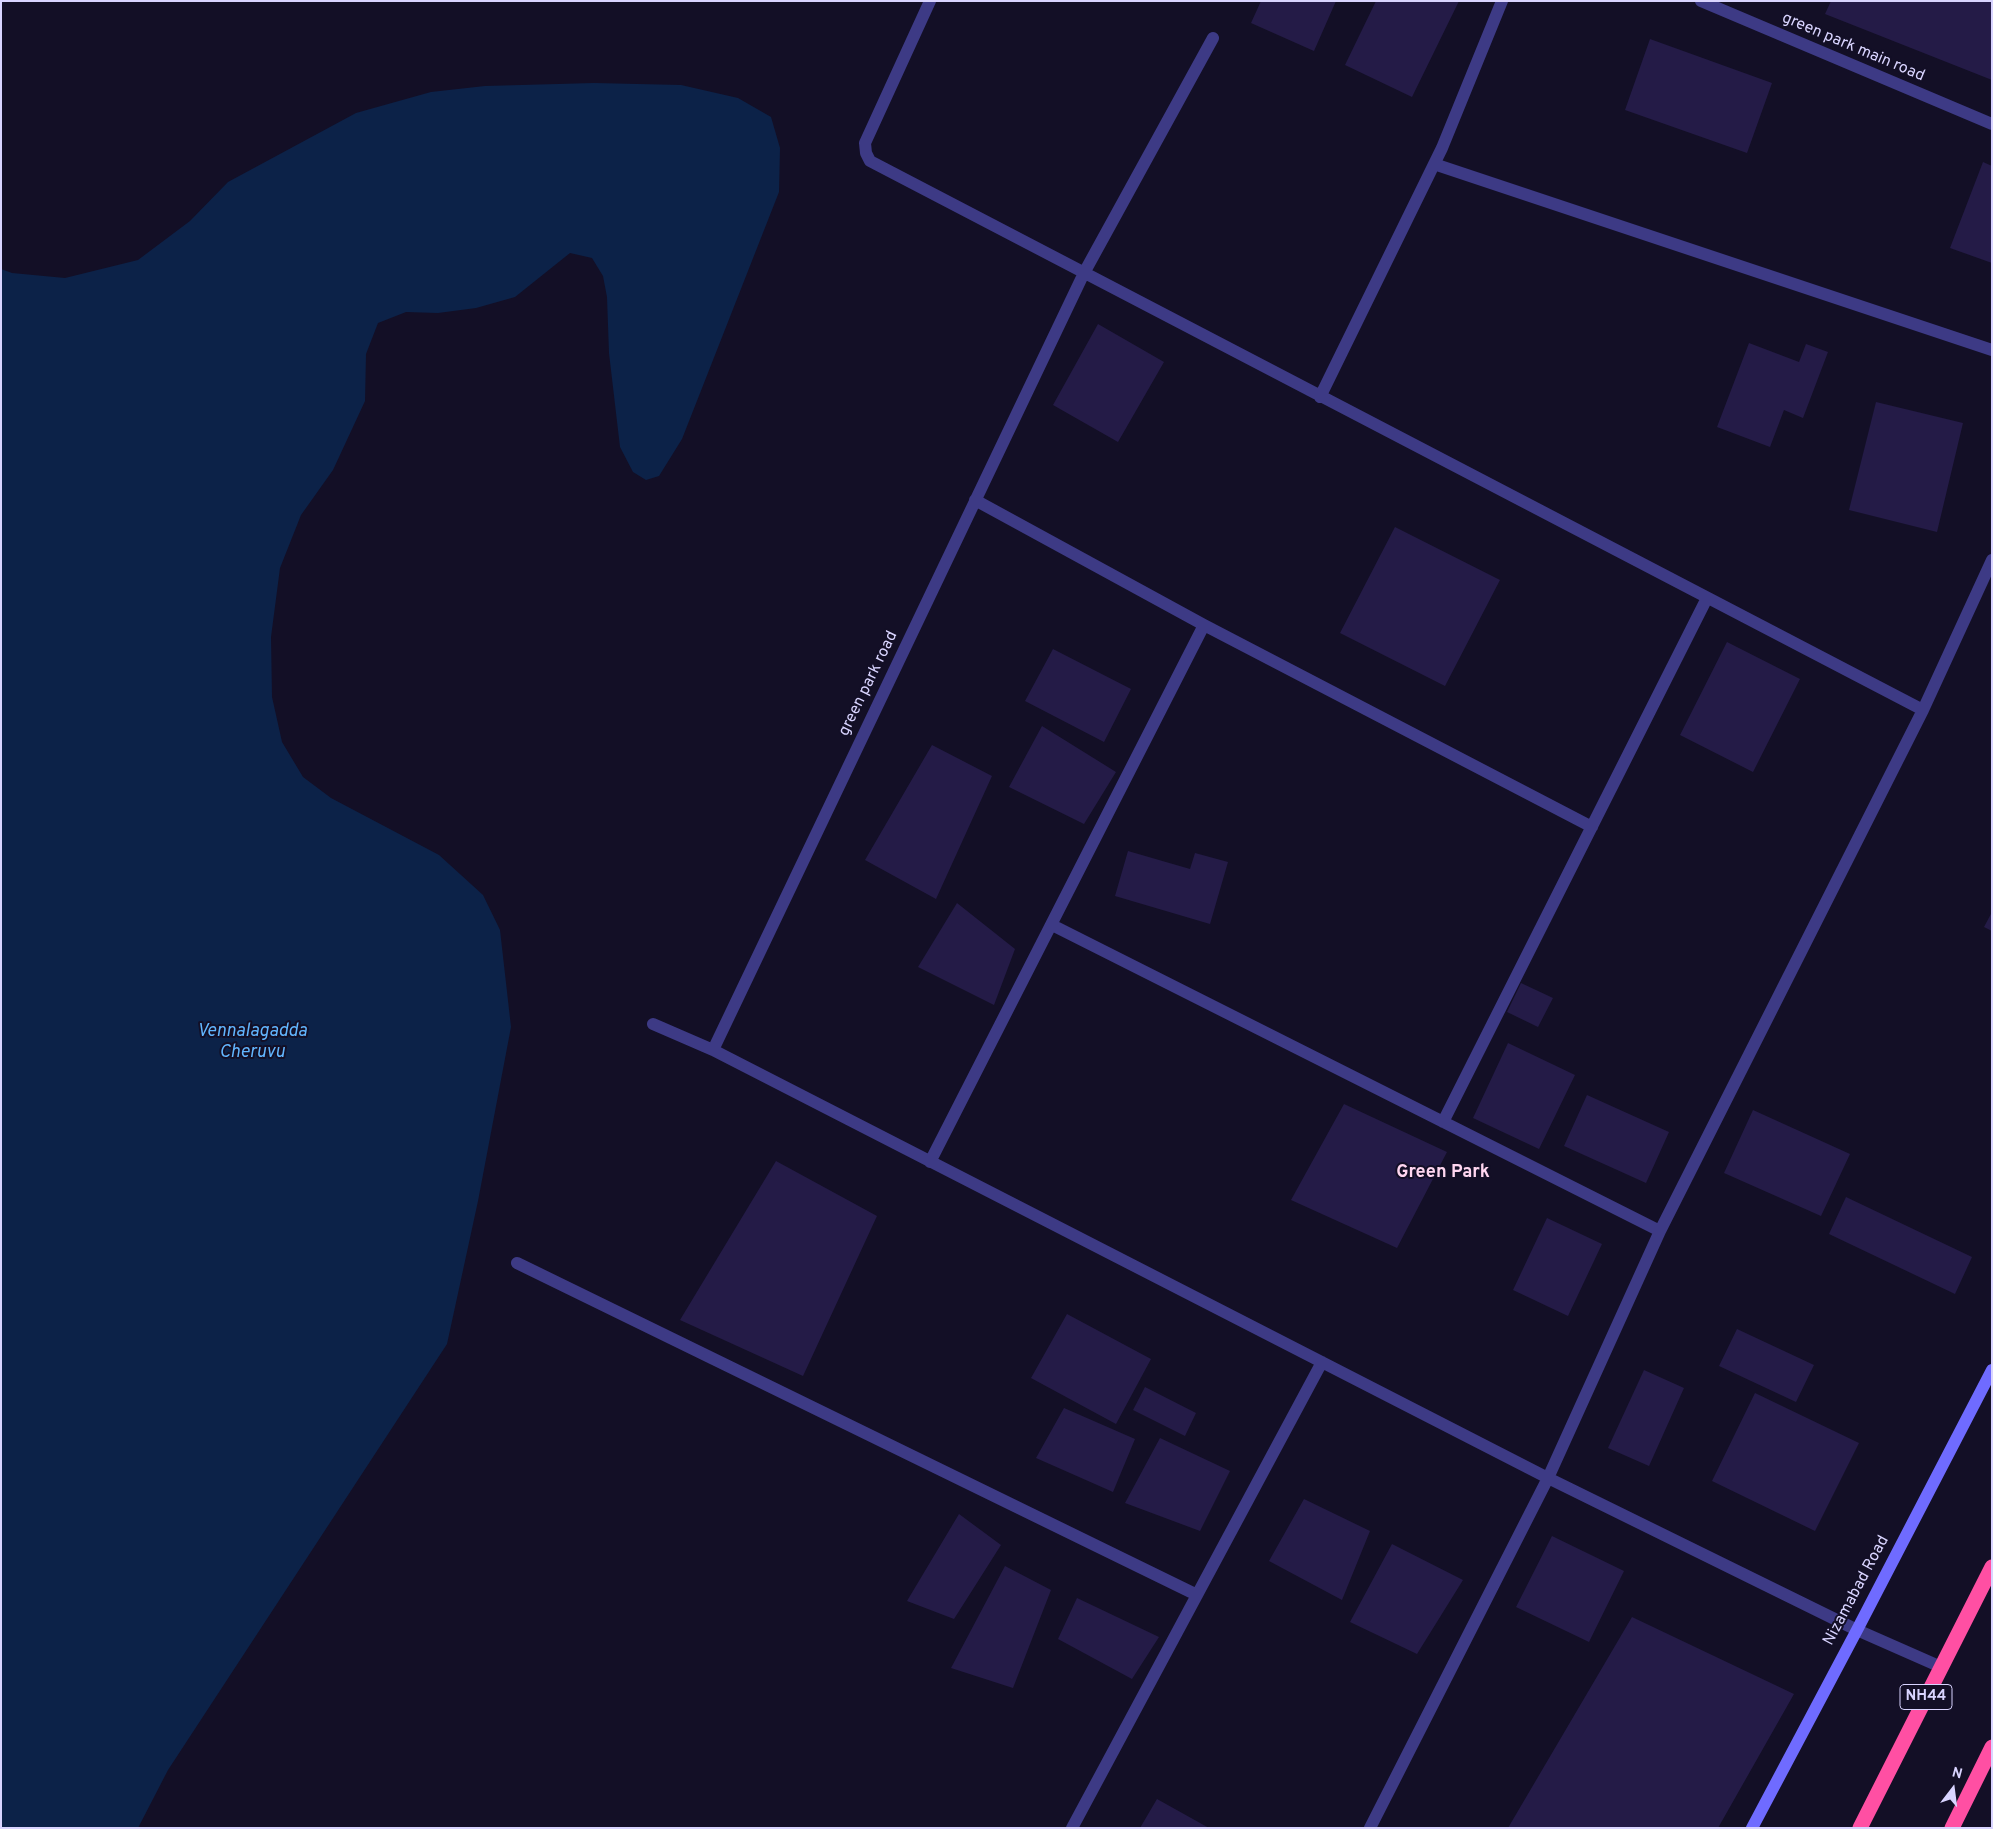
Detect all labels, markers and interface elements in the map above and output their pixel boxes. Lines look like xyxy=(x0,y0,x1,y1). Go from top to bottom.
street label: green park main road xyxy=(1779,9,1927,87)
street label: green park road xyxy=(835,628,903,740)
water label: Vennalagadda Cheruvu xyxy=(197,1021,307,1064)
district label: Green Park xyxy=(1396,1162,1490,1184)
street label: Nizamabad Road xyxy=(1820,1533,1894,1649)
road number: NH44 xyxy=(1900,1684,1952,1710)
north arrow xyxy=(1928,1764,1978,1814)
text: N xyxy=(1950,1765,1964,1784)

